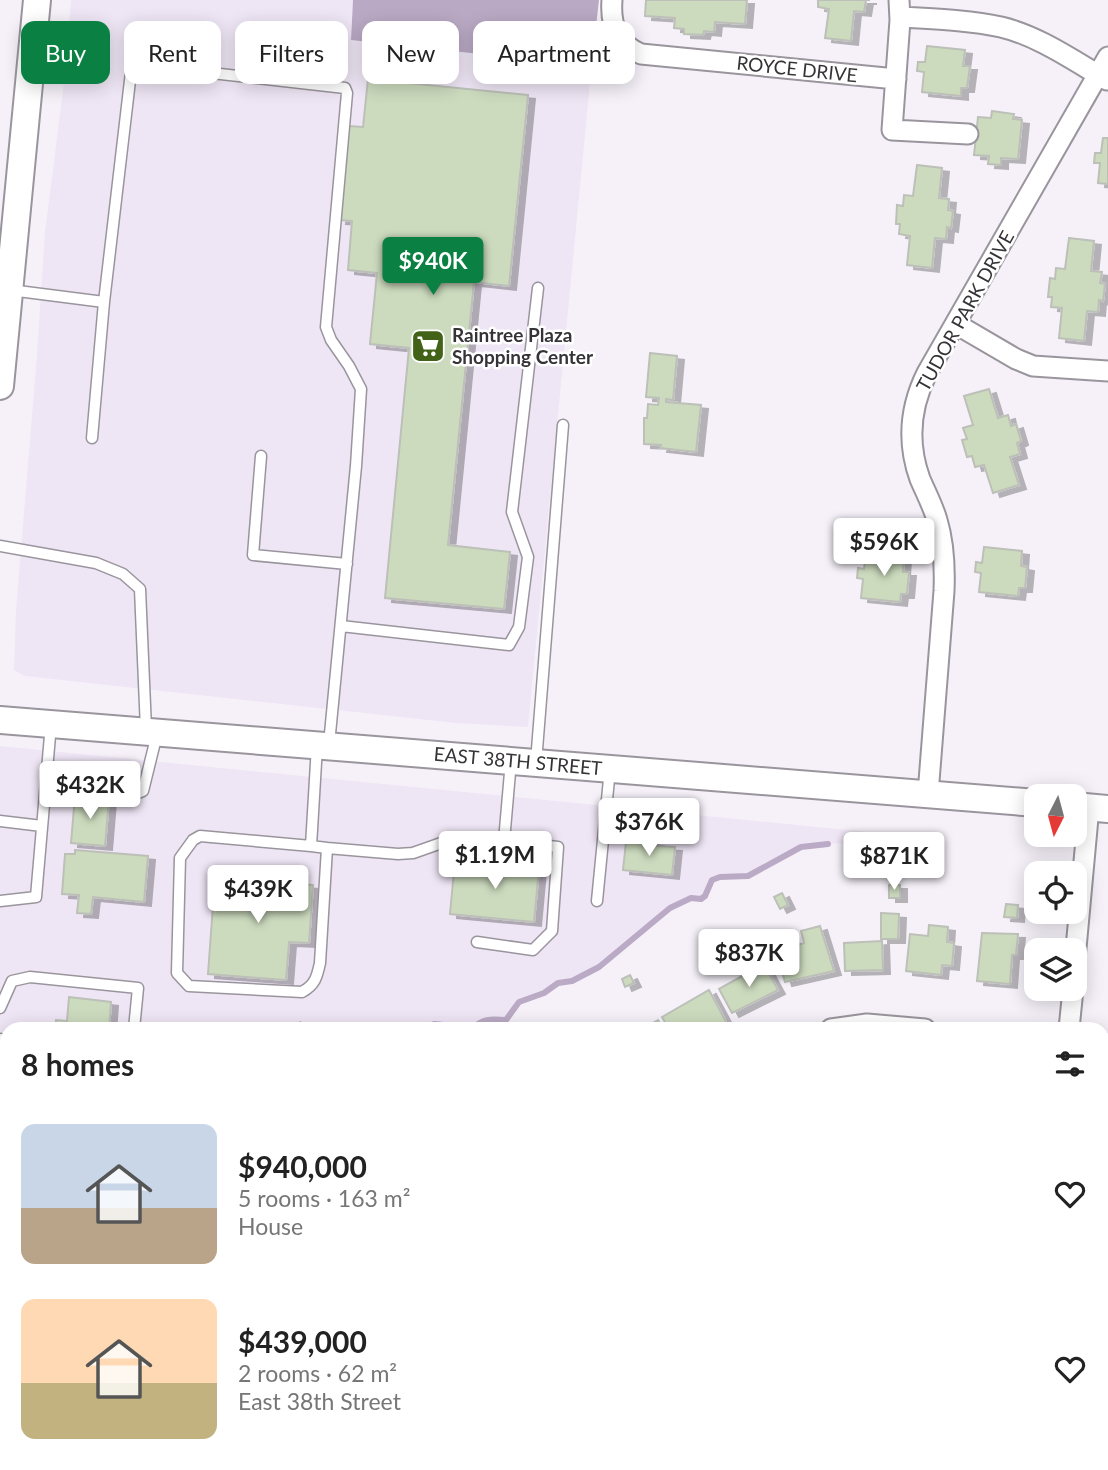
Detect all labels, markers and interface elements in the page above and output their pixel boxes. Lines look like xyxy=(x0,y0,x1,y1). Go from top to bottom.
chip: Buy xyxy=(21,21,110,84)
chip: Rent xyxy=(124,21,221,84)
chip: Filters xyxy=(235,21,348,84)
chip: New xyxy=(362,21,459,84)
chip: Apartment xyxy=(473,21,635,84)
street label: ROYCE DRIVE xyxy=(735,51,859,86)
street label: TUDOR PARK DRIVE xyxy=(911,227,1018,395)
pin: $940K xyxy=(384,238,482,297)
text: $940K xyxy=(398,246,468,274)
place label: Raintree Plaza Shopping Center xyxy=(452,323,594,368)
supermarket icon: Raintree Plaza Shopping Center xyxy=(409,327,447,365)
pin: $596K xyxy=(835,518,933,578)
text: $596K xyxy=(849,527,919,555)
street label: EAST 38TH STREET xyxy=(433,742,603,779)
pin: $432K xyxy=(41,762,139,821)
text: $432K xyxy=(55,770,125,798)
north arrow xyxy=(1024,784,1087,847)
map controls xyxy=(1024,784,1087,1001)
pin: $376K xyxy=(600,798,698,858)
text: $376K xyxy=(614,807,684,835)
pin: $1.19M xyxy=(438,832,552,891)
pin: $871K xyxy=(845,832,943,892)
text: $1.19M xyxy=(455,840,535,868)
text: $871K xyxy=(859,841,929,869)
button: locate xyxy=(1024,861,1087,924)
pin: $439K xyxy=(209,866,307,925)
text: $439K xyxy=(223,874,293,902)
pin: $837K xyxy=(700,930,798,989)
text: $837K xyxy=(714,938,784,966)
button: layers xyxy=(1024,938,1087,1001)
icon: filters xyxy=(1051,1045,1089,1083)
text: 8 homes xyxy=(21,1046,134,1082)
text: $940,000 xyxy=(238,1148,367,1184)
icon: home xyxy=(77,1152,161,1236)
icon: heart xyxy=(1051,1175,1089,1213)
text: 5 rooms · 163 m² xyxy=(238,1184,410,1212)
text: House xyxy=(238,1212,303,1240)
text: $439,000 xyxy=(238,1323,367,1359)
icon: home xyxy=(77,1327,161,1411)
icon: heart xyxy=(1051,1350,1089,1388)
text: 2 rooms · 62 m² xyxy=(238,1359,397,1387)
text: East 38th Street xyxy=(238,1387,401,1415)

